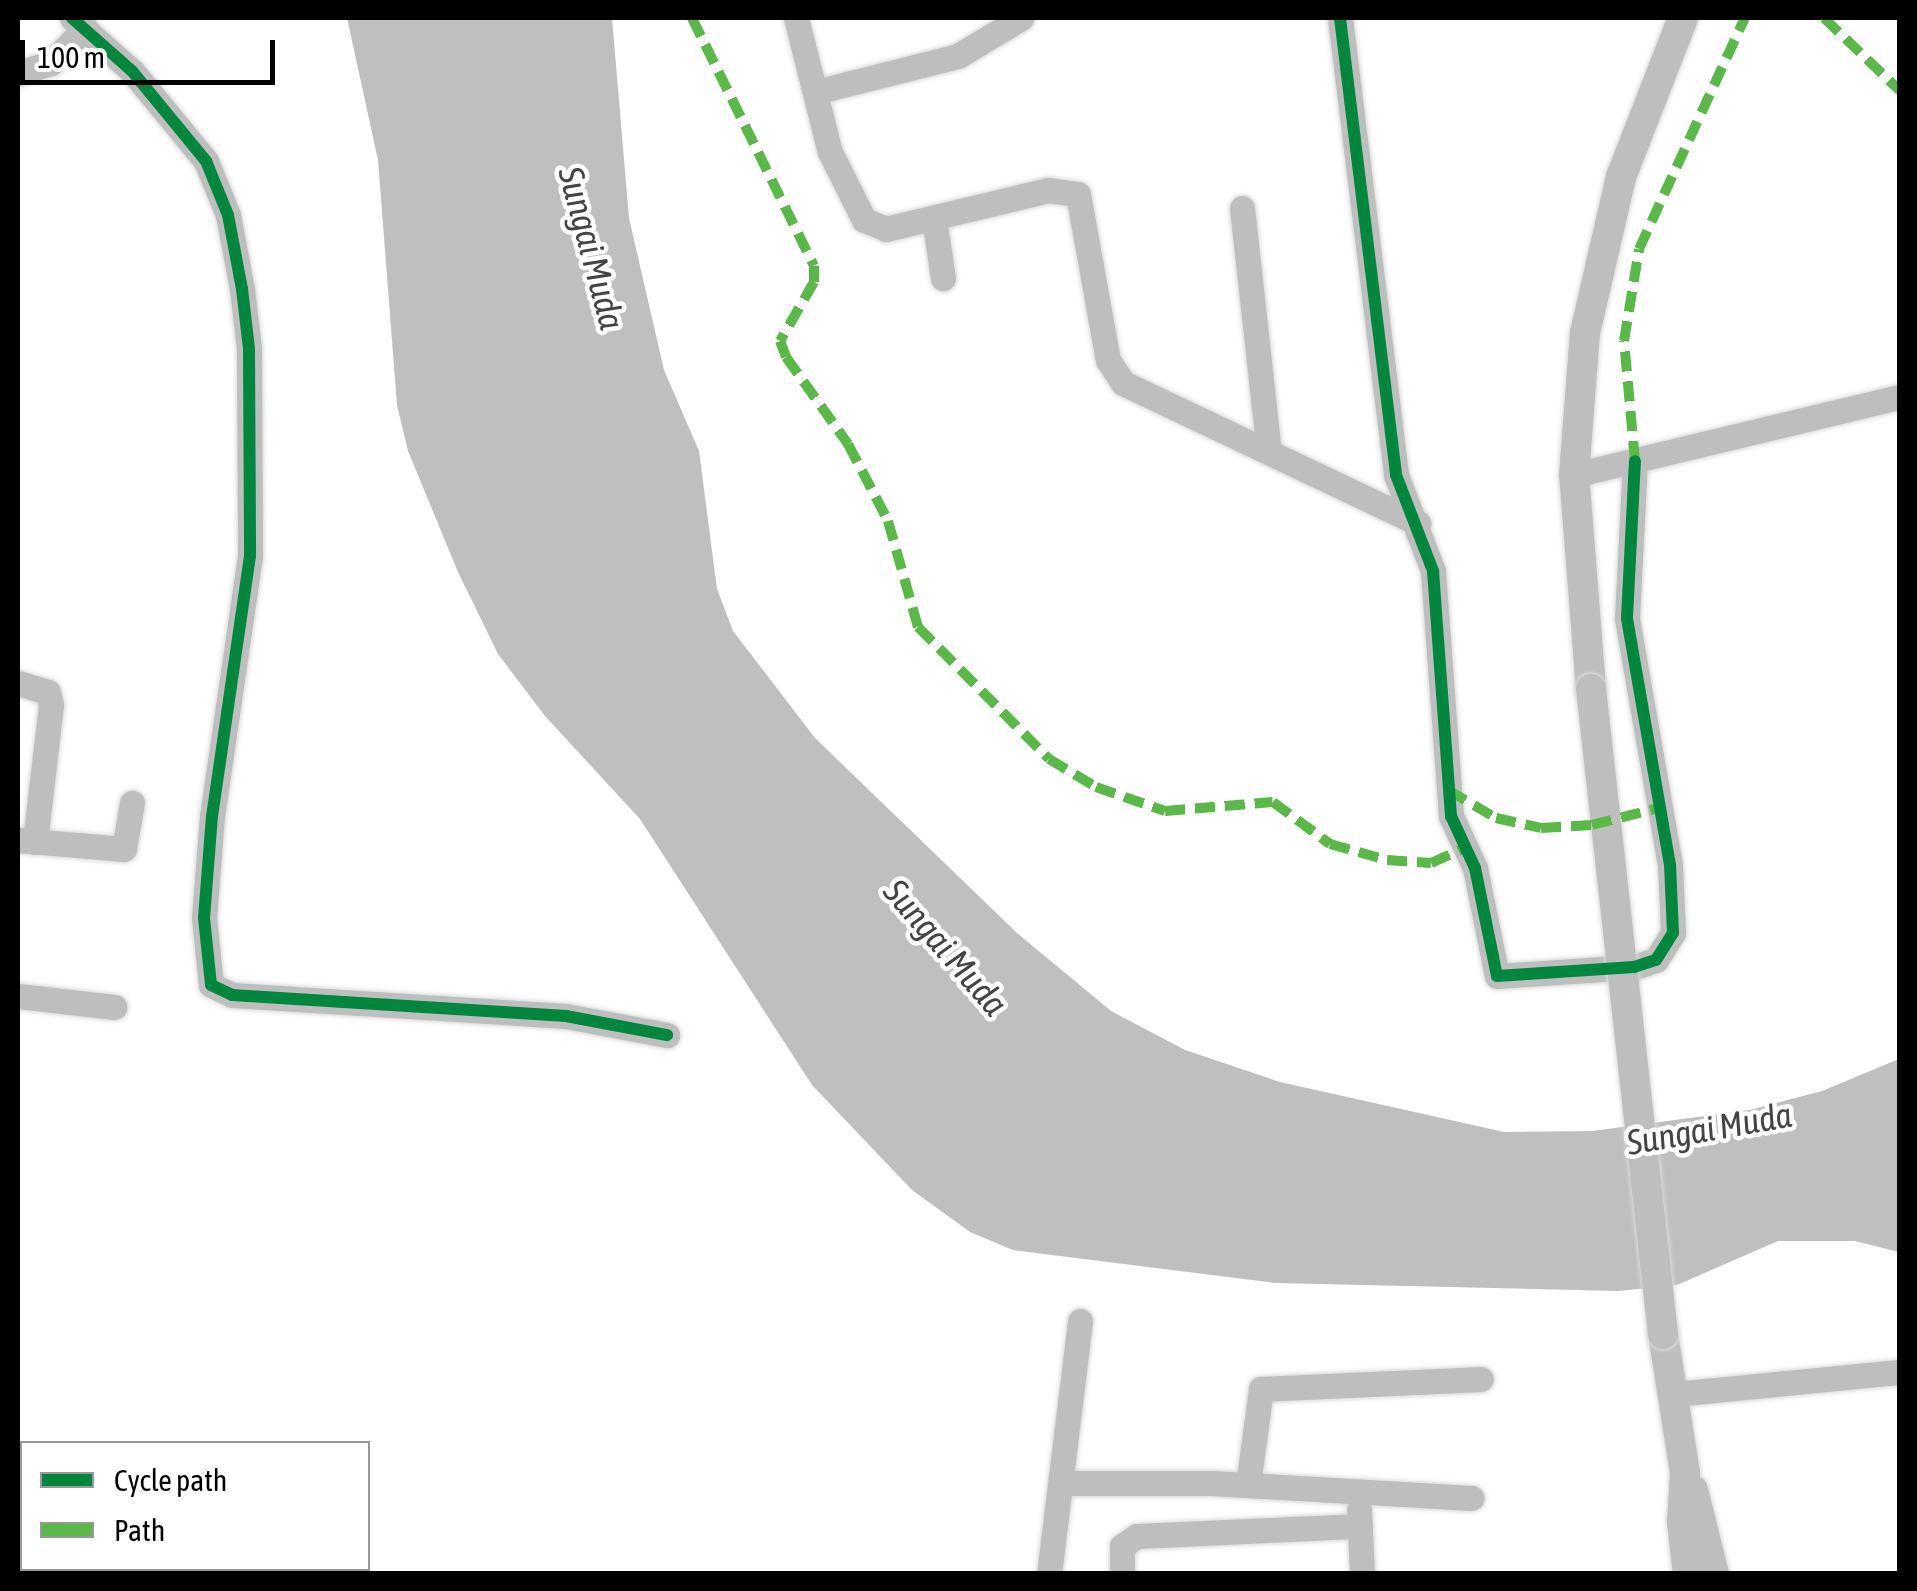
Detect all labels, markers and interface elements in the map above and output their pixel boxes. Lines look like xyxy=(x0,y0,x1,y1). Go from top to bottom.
scale bar xyxy=(25,20,280,82)
text: 100 m xyxy=(37,40,105,74)
water label: Sungai Muda xyxy=(550,162,634,334)
water label: Sungai Muda xyxy=(875,870,1017,1024)
water label: Sungai Muda xyxy=(1623,1093,1795,1163)
legend xyxy=(20,1441,370,1571)
text: Cycle path xyxy=(114,1463,227,1497)
text: Path xyxy=(114,1513,165,1547)

